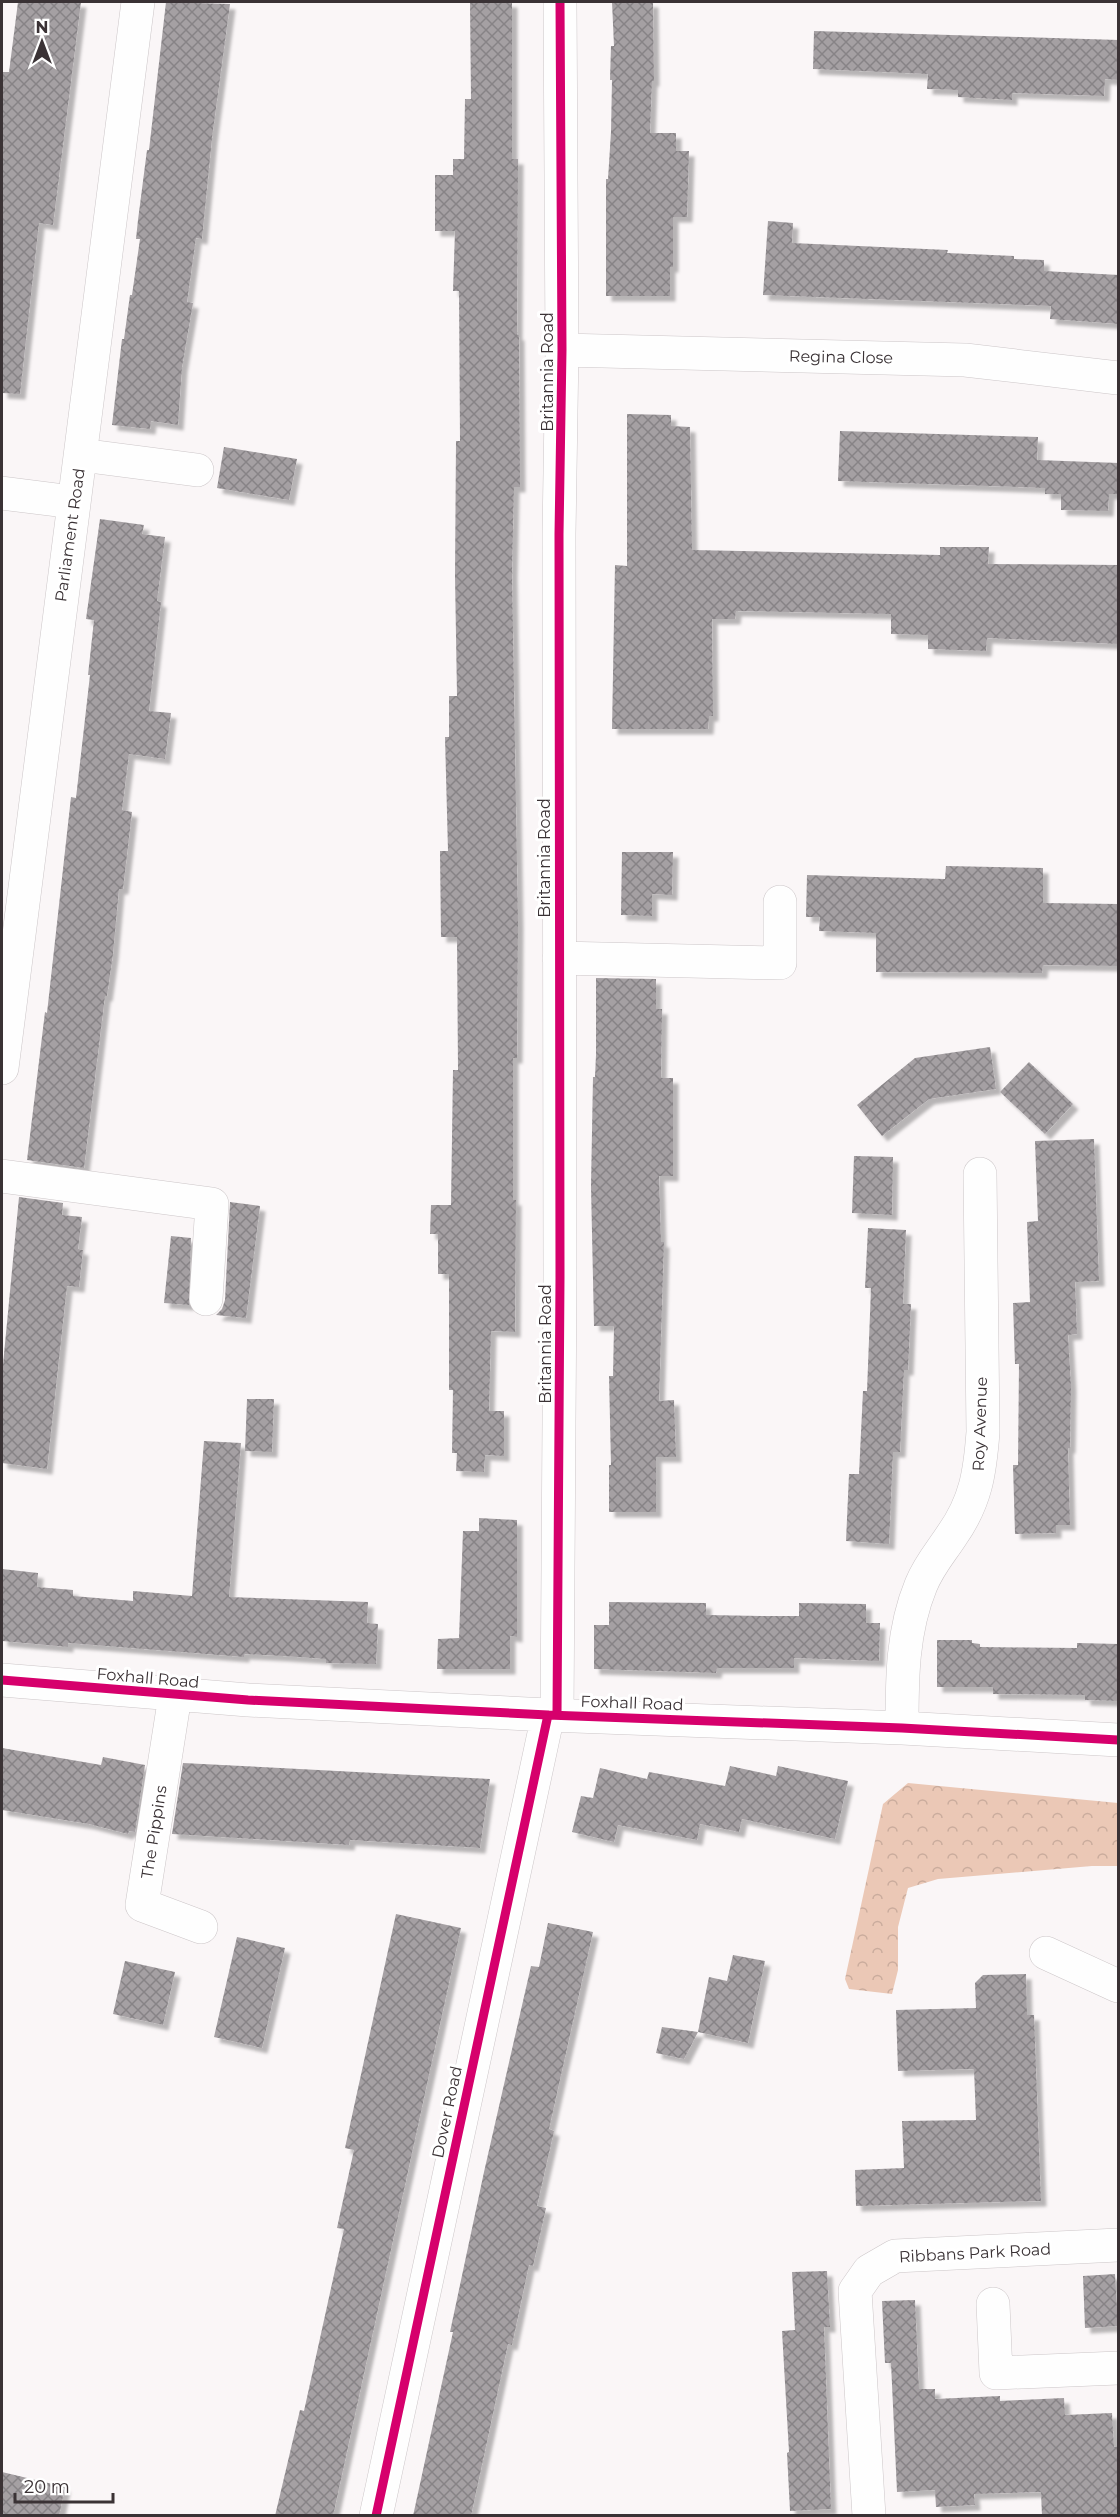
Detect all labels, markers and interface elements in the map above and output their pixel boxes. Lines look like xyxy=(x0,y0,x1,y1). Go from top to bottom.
north arrow xyxy=(12,12,72,72)
text: N xyxy=(36,18,48,37)
street label: Britannia Road xyxy=(538,312,557,432)
street label: Regina Close xyxy=(789,347,893,367)
street label: Parliament Road xyxy=(51,467,89,603)
street label: Britannia Road xyxy=(535,798,554,918)
street label: Britannia Road xyxy=(536,1284,555,1404)
street label: Roy Avenue xyxy=(969,1376,991,1472)
street label: Foxhall Road xyxy=(96,1664,200,1692)
street label: Foxhall Road xyxy=(580,1692,684,1714)
street label: The Pippins xyxy=(137,1784,171,1880)
street label: Dover Road xyxy=(428,2064,466,2160)
street label: Ribbans Park Road xyxy=(898,2240,1052,2266)
scale bar xyxy=(15,2466,112,2504)
text: 20 m xyxy=(24,2476,70,2498)

